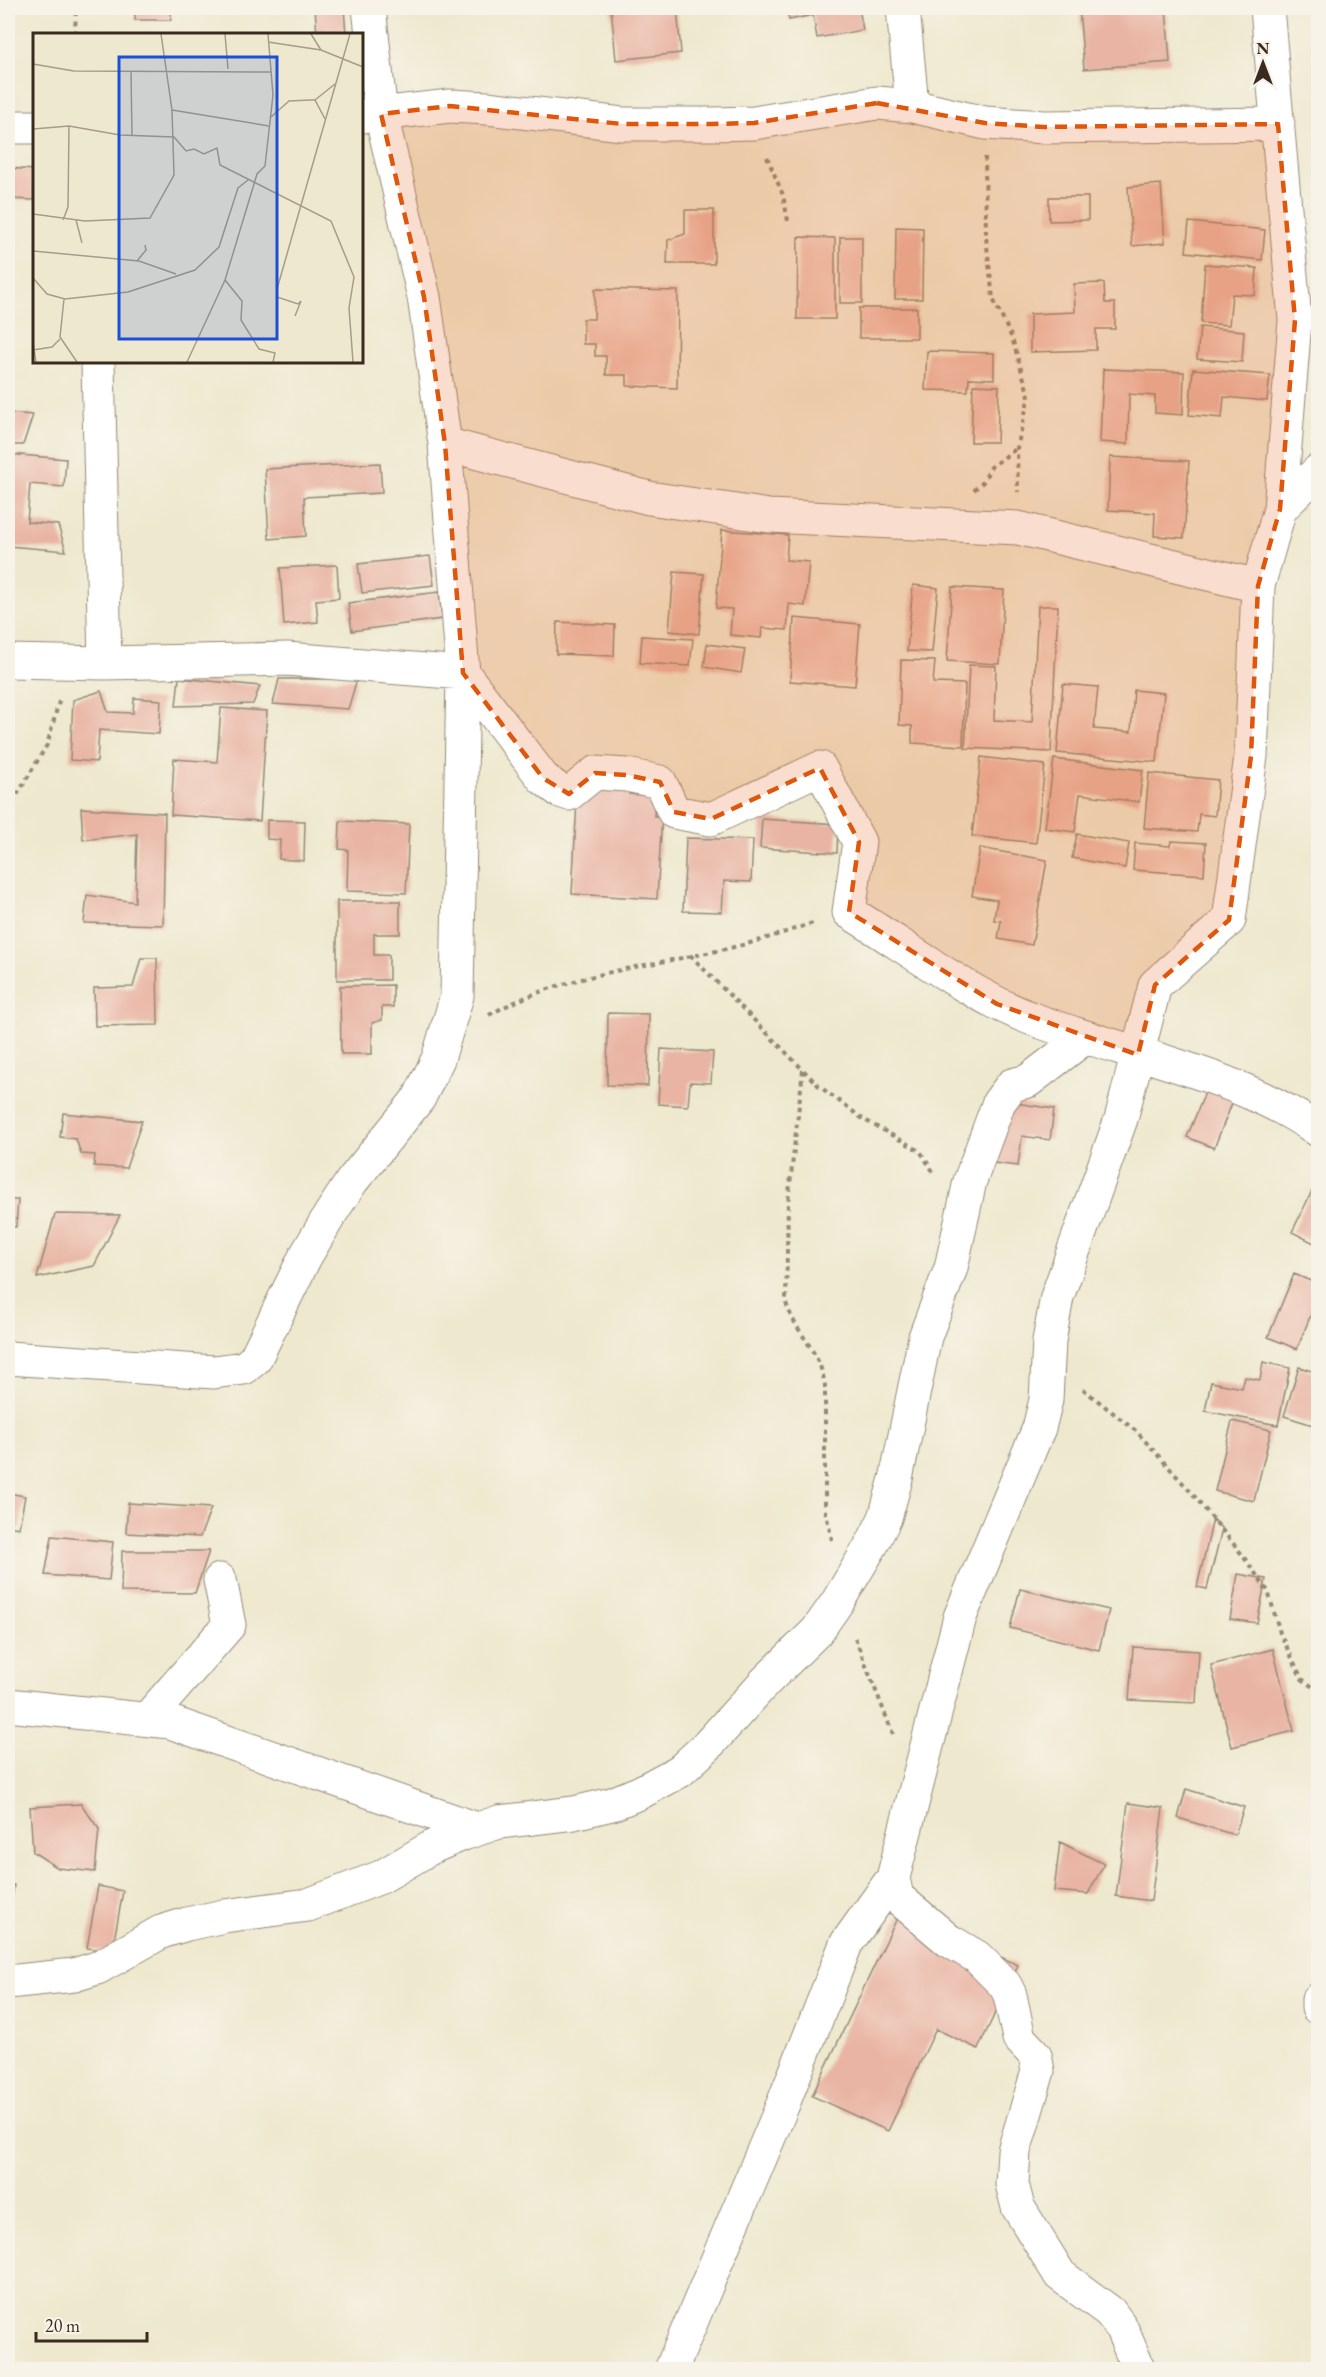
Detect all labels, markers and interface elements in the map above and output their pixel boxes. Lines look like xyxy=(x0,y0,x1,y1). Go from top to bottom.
inset map xyxy=(33,33,363,363)
north arrow xyxy=(1233,33,1293,93)
text: N xyxy=(1257,38,1270,59)
scale bar xyxy=(36,2305,147,2343)
text: 20 m xyxy=(45,2314,80,2337)

